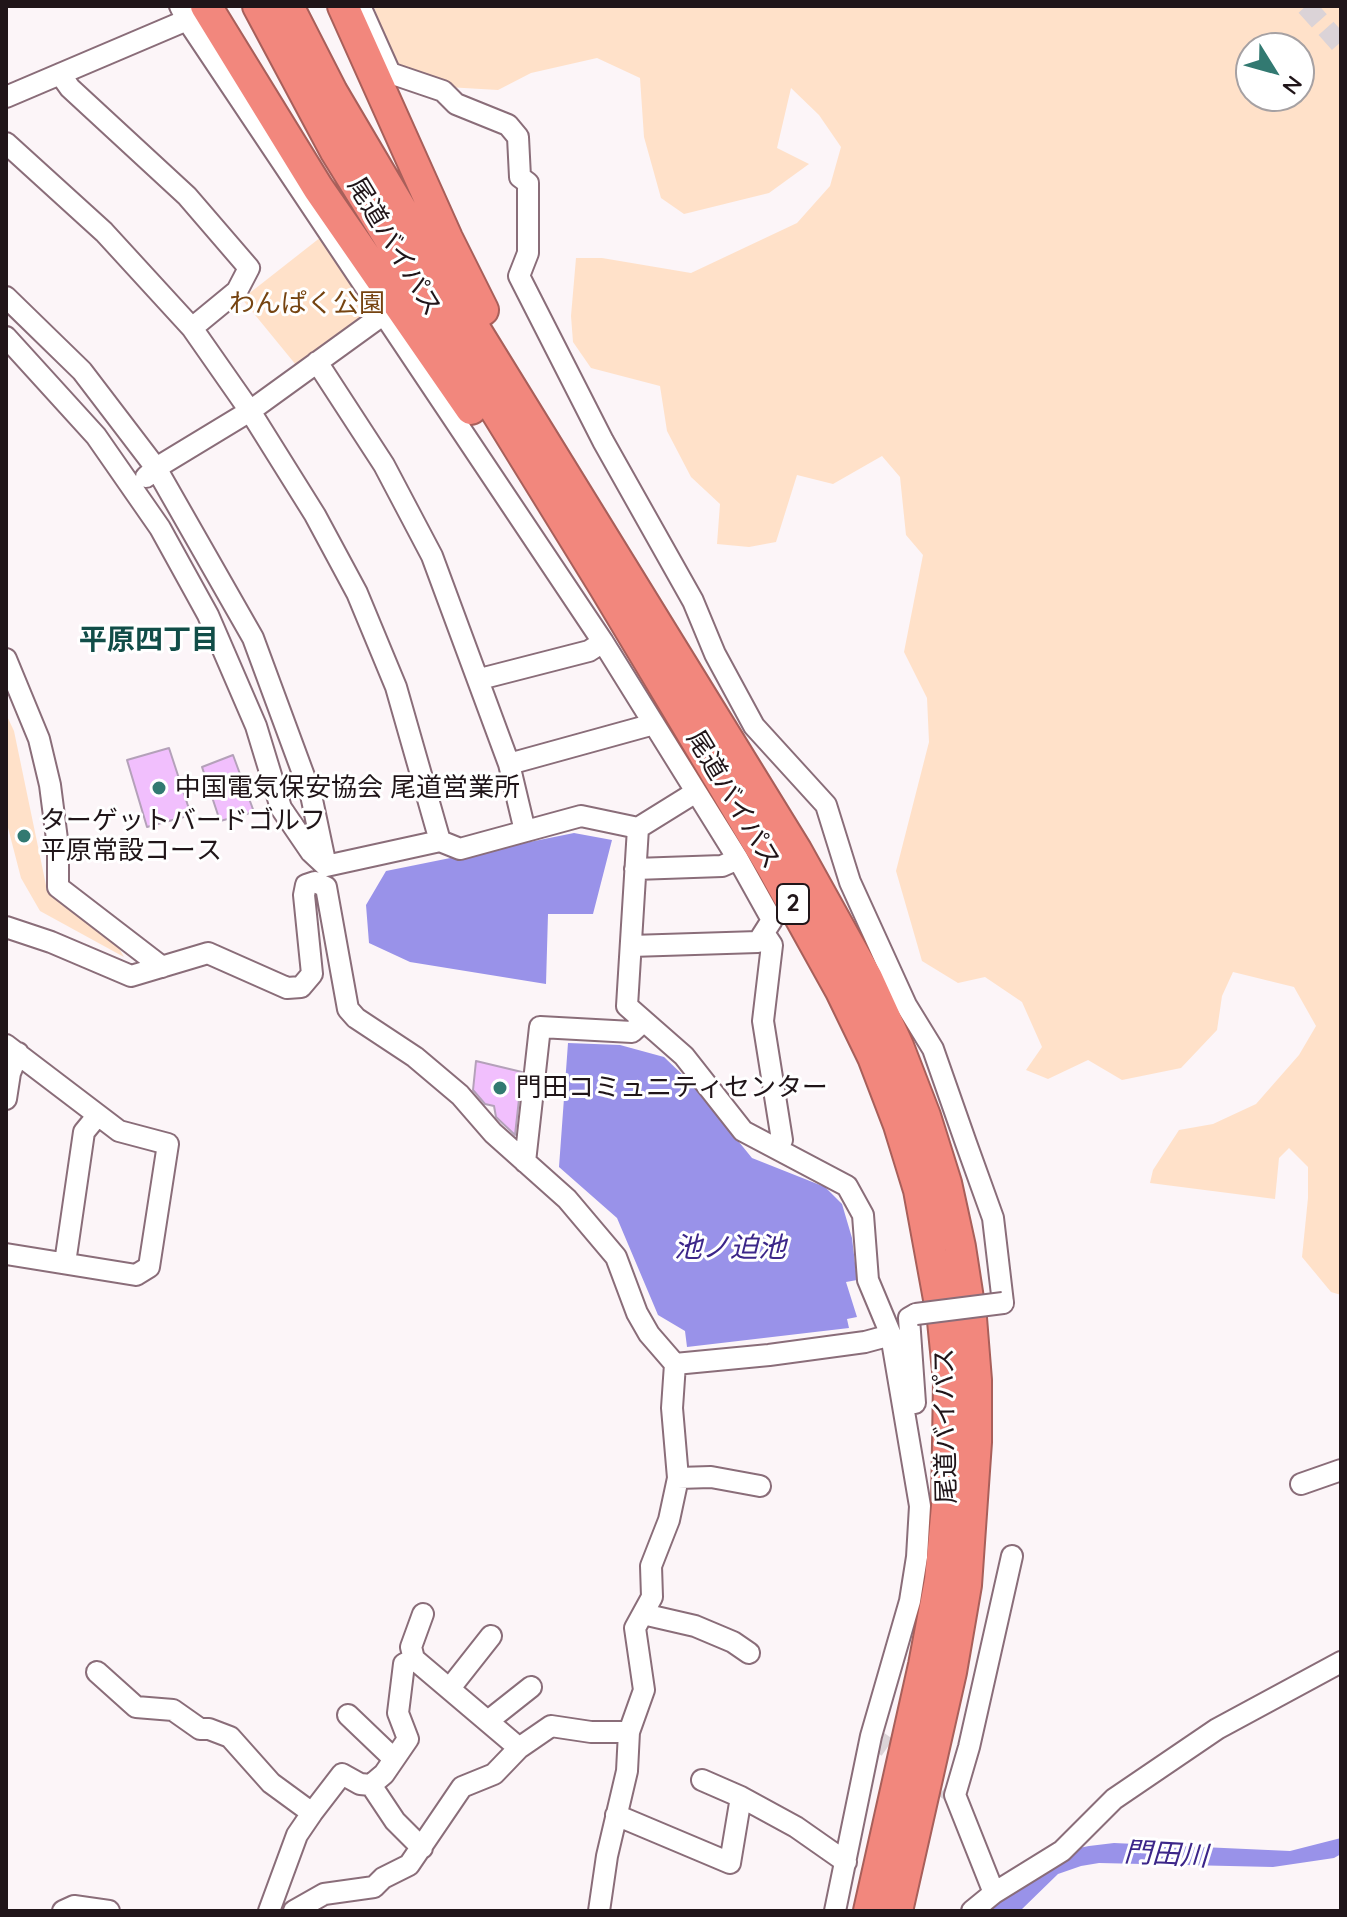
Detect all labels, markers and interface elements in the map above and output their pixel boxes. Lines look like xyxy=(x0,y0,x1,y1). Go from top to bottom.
north arrow xyxy=(1235,32,1315,112)
text: N xyxy=(1277,70,1309,100)
street label: 尾道バイパス xyxy=(340,172,448,322)
park label: わんぱく公園 xyxy=(229,288,385,320)
district label: 平原四丁目 xyxy=(79,624,219,658)
street label: 尾道バイパス xyxy=(679,725,787,875)
place label: 中国電気保安協会 尾道営業所 xyxy=(175,772,520,804)
marker: 中国電気保安協会 尾道営業所 xyxy=(150,779,168,797)
place label: ターゲットバードゴルフ 平原常設コース xyxy=(40,805,326,866)
marker: ターゲットバードゴルフ 平原常設コース xyxy=(15,827,33,845)
road number: 2 xyxy=(777,884,809,924)
place label: 門田コミュニティセンター xyxy=(516,1072,828,1104)
marker: 門田コミュニティセンター xyxy=(491,1079,509,1097)
water label: 池ノ迫池 xyxy=(674,1232,786,1266)
street label: 尾道バイパス xyxy=(929,1348,963,1504)
water label: 門田川 xyxy=(1123,1836,1209,1874)

